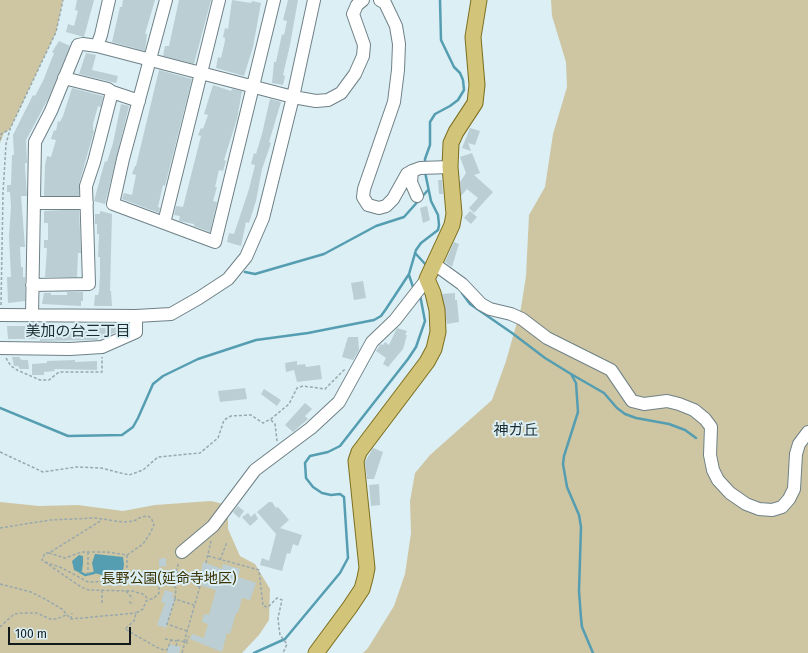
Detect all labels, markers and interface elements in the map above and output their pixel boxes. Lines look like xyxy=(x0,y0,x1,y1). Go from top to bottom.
district label: 美加の台三丁目 xyxy=(26,323,130,341)
district label: 神ガ丘 xyxy=(494,422,538,440)
park label: 長野公園(延命寺地区) xyxy=(101,571,237,587)
scale bar xyxy=(10,619,133,645)
text: 100 m xyxy=(15,627,47,641)

